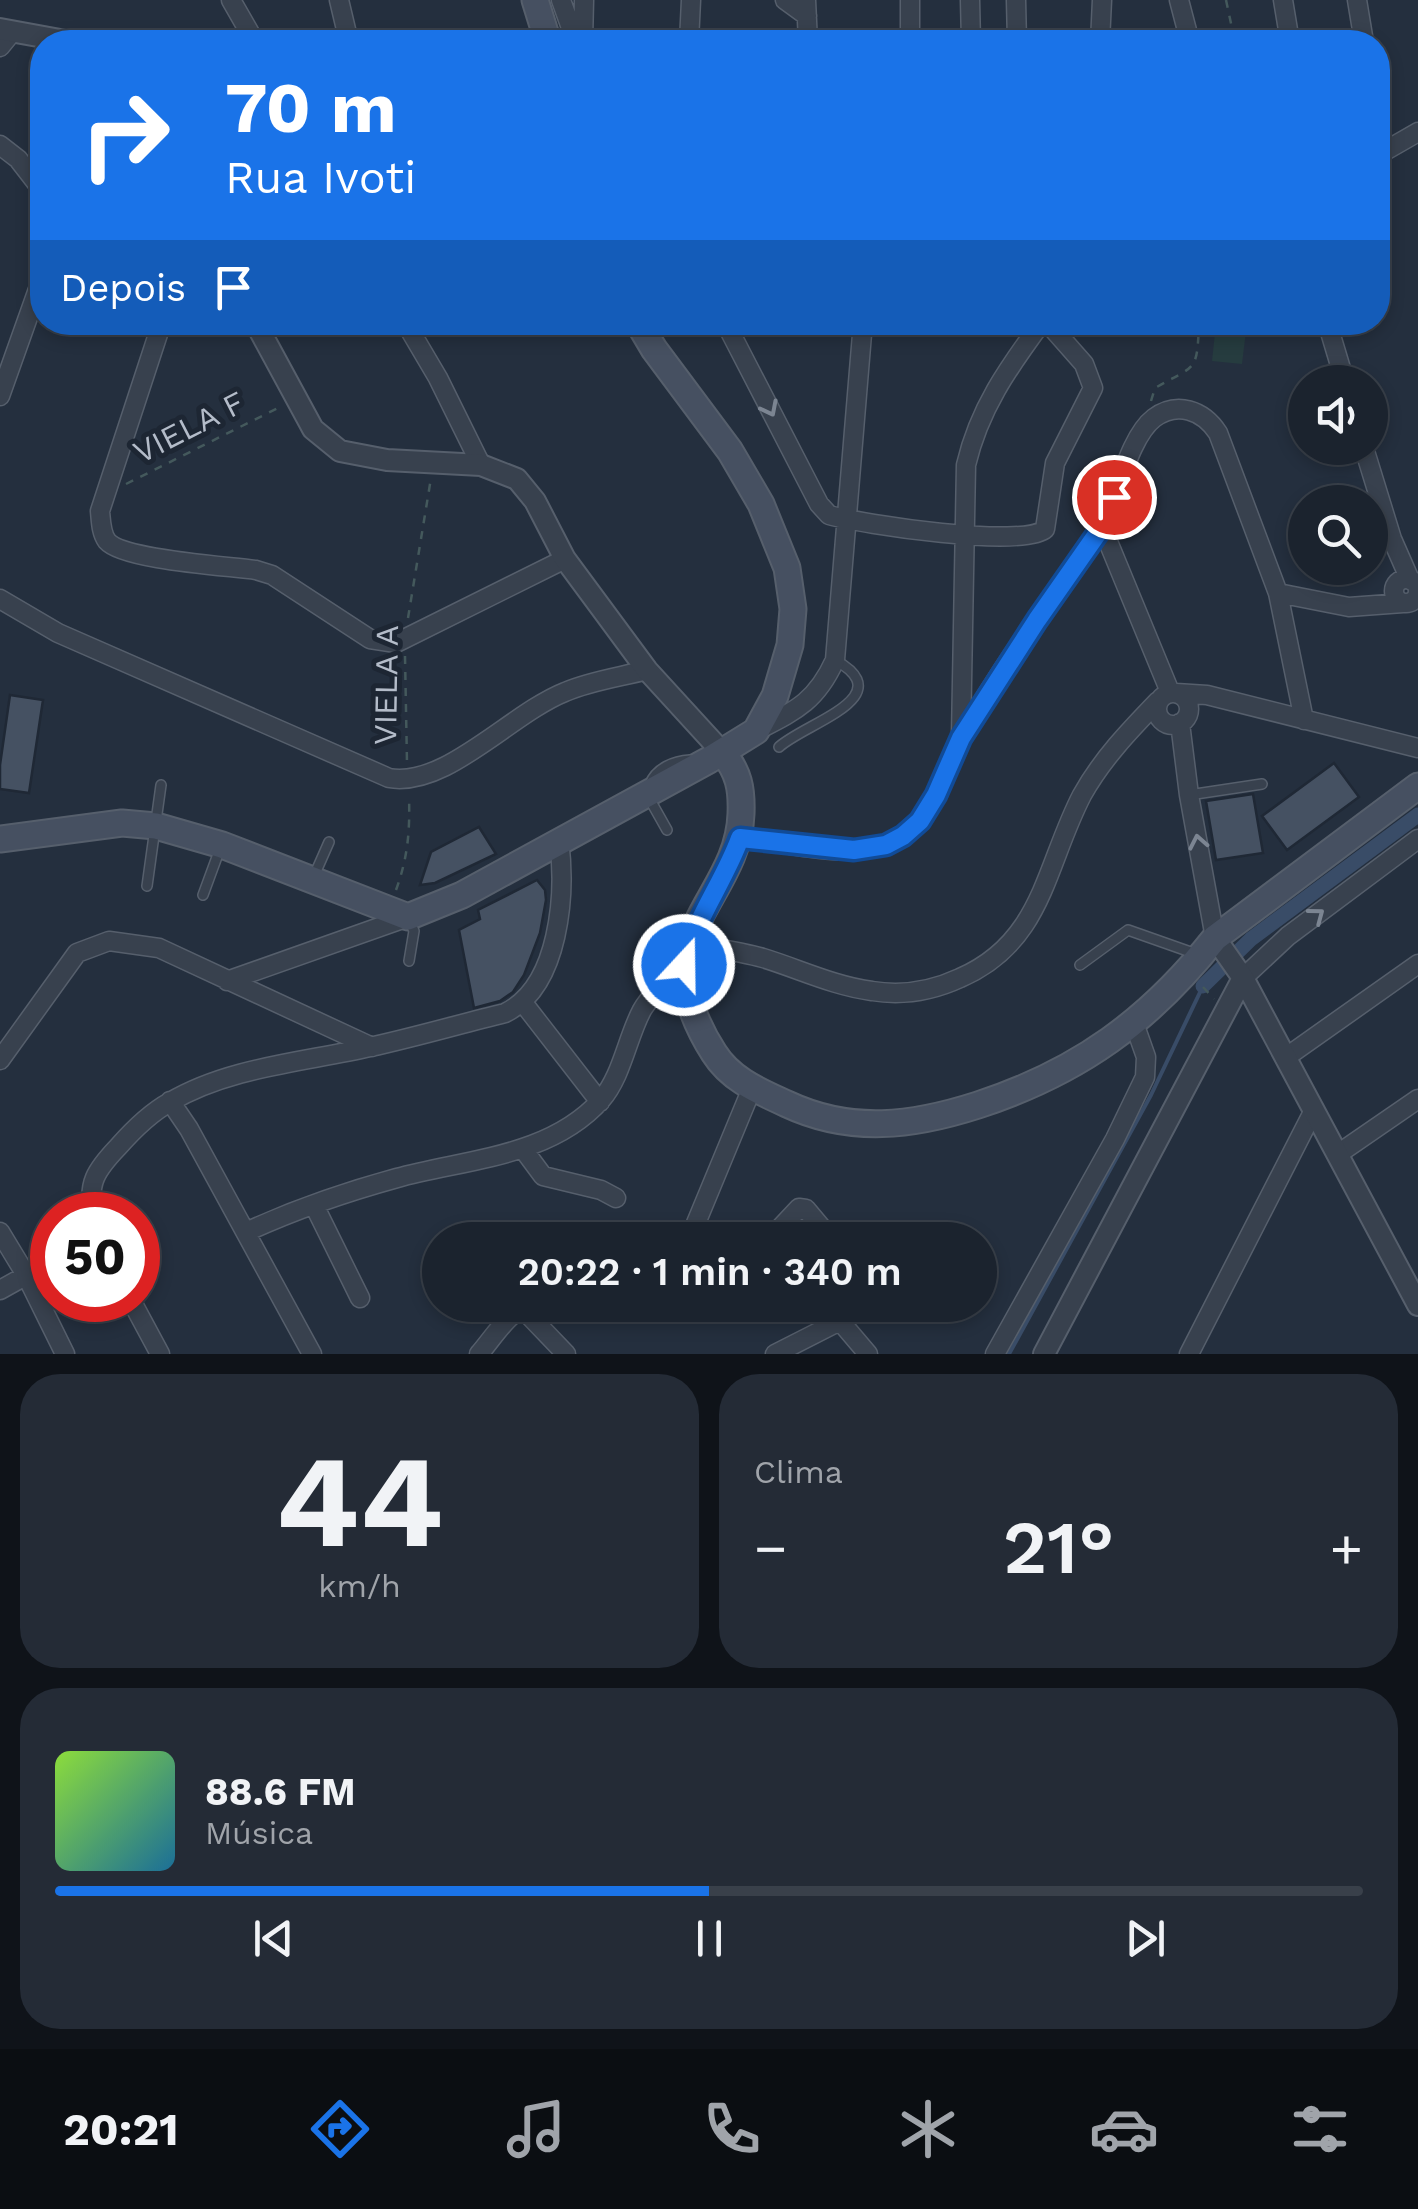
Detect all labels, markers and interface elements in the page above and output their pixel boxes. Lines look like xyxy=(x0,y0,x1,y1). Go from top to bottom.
text: 70 m xyxy=(225,67,397,149)
icon: right xyxy=(60,70,190,200)
text: Rua Ivoti xyxy=(225,151,416,204)
icon: arrive xyxy=(206,260,261,315)
text: Depois xyxy=(60,266,186,310)
map controls xyxy=(1288,365,1388,585)
button: sound xyxy=(1288,365,1388,465)
street label: VIELA F xyxy=(127,383,251,471)
one-way arrow xyxy=(758,399,777,417)
pin xyxy=(1072,455,1157,540)
icon: arrive xyxy=(1087,470,1142,525)
button: search xyxy=(1288,485,1388,585)
street label: VIELA A xyxy=(366,624,406,746)
one-way arrow xyxy=(1188,834,1209,851)
one-way arrow xyxy=(1306,909,1324,926)
position arrow xyxy=(632,913,736,1017)
speed limit sign: 50 xyxy=(30,1192,160,1322)
text: 20:22 · 1 min · 340 m xyxy=(517,1250,902,1294)
text: 44 xyxy=(276,1425,443,1578)
text: Clima xyxy=(754,1453,843,1491)
text: 21° xyxy=(1003,1503,1114,1591)
text: − xyxy=(754,1516,787,1580)
text: + xyxy=(1330,1516,1363,1580)
text: km/h xyxy=(318,1567,401,1605)
text: 88.6 FM xyxy=(205,1770,356,1814)
text: Música xyxy=(205,1814,313,1852)
icon: previous xyxy=(246,1911,301,1966)
icon: pause xyxy=(682,1911,737,1966)
icon: next xyxy=(1118,1911,1173,1966)
icon: directions xyxy=(305,2094,375,2164)
icon: music xyxy=(501,2094,571,2164)
icon: phone xyxy=(697,2094,767,2164)
icon: climate xyxy=(893,2094,963,2164)
icon: car xyxy=(1089,2094,1159,2164)
icon: filters xyxy=(1285,2094,1355,2164)
text: 20:21 xyxy=(63,2103,179,2156)

